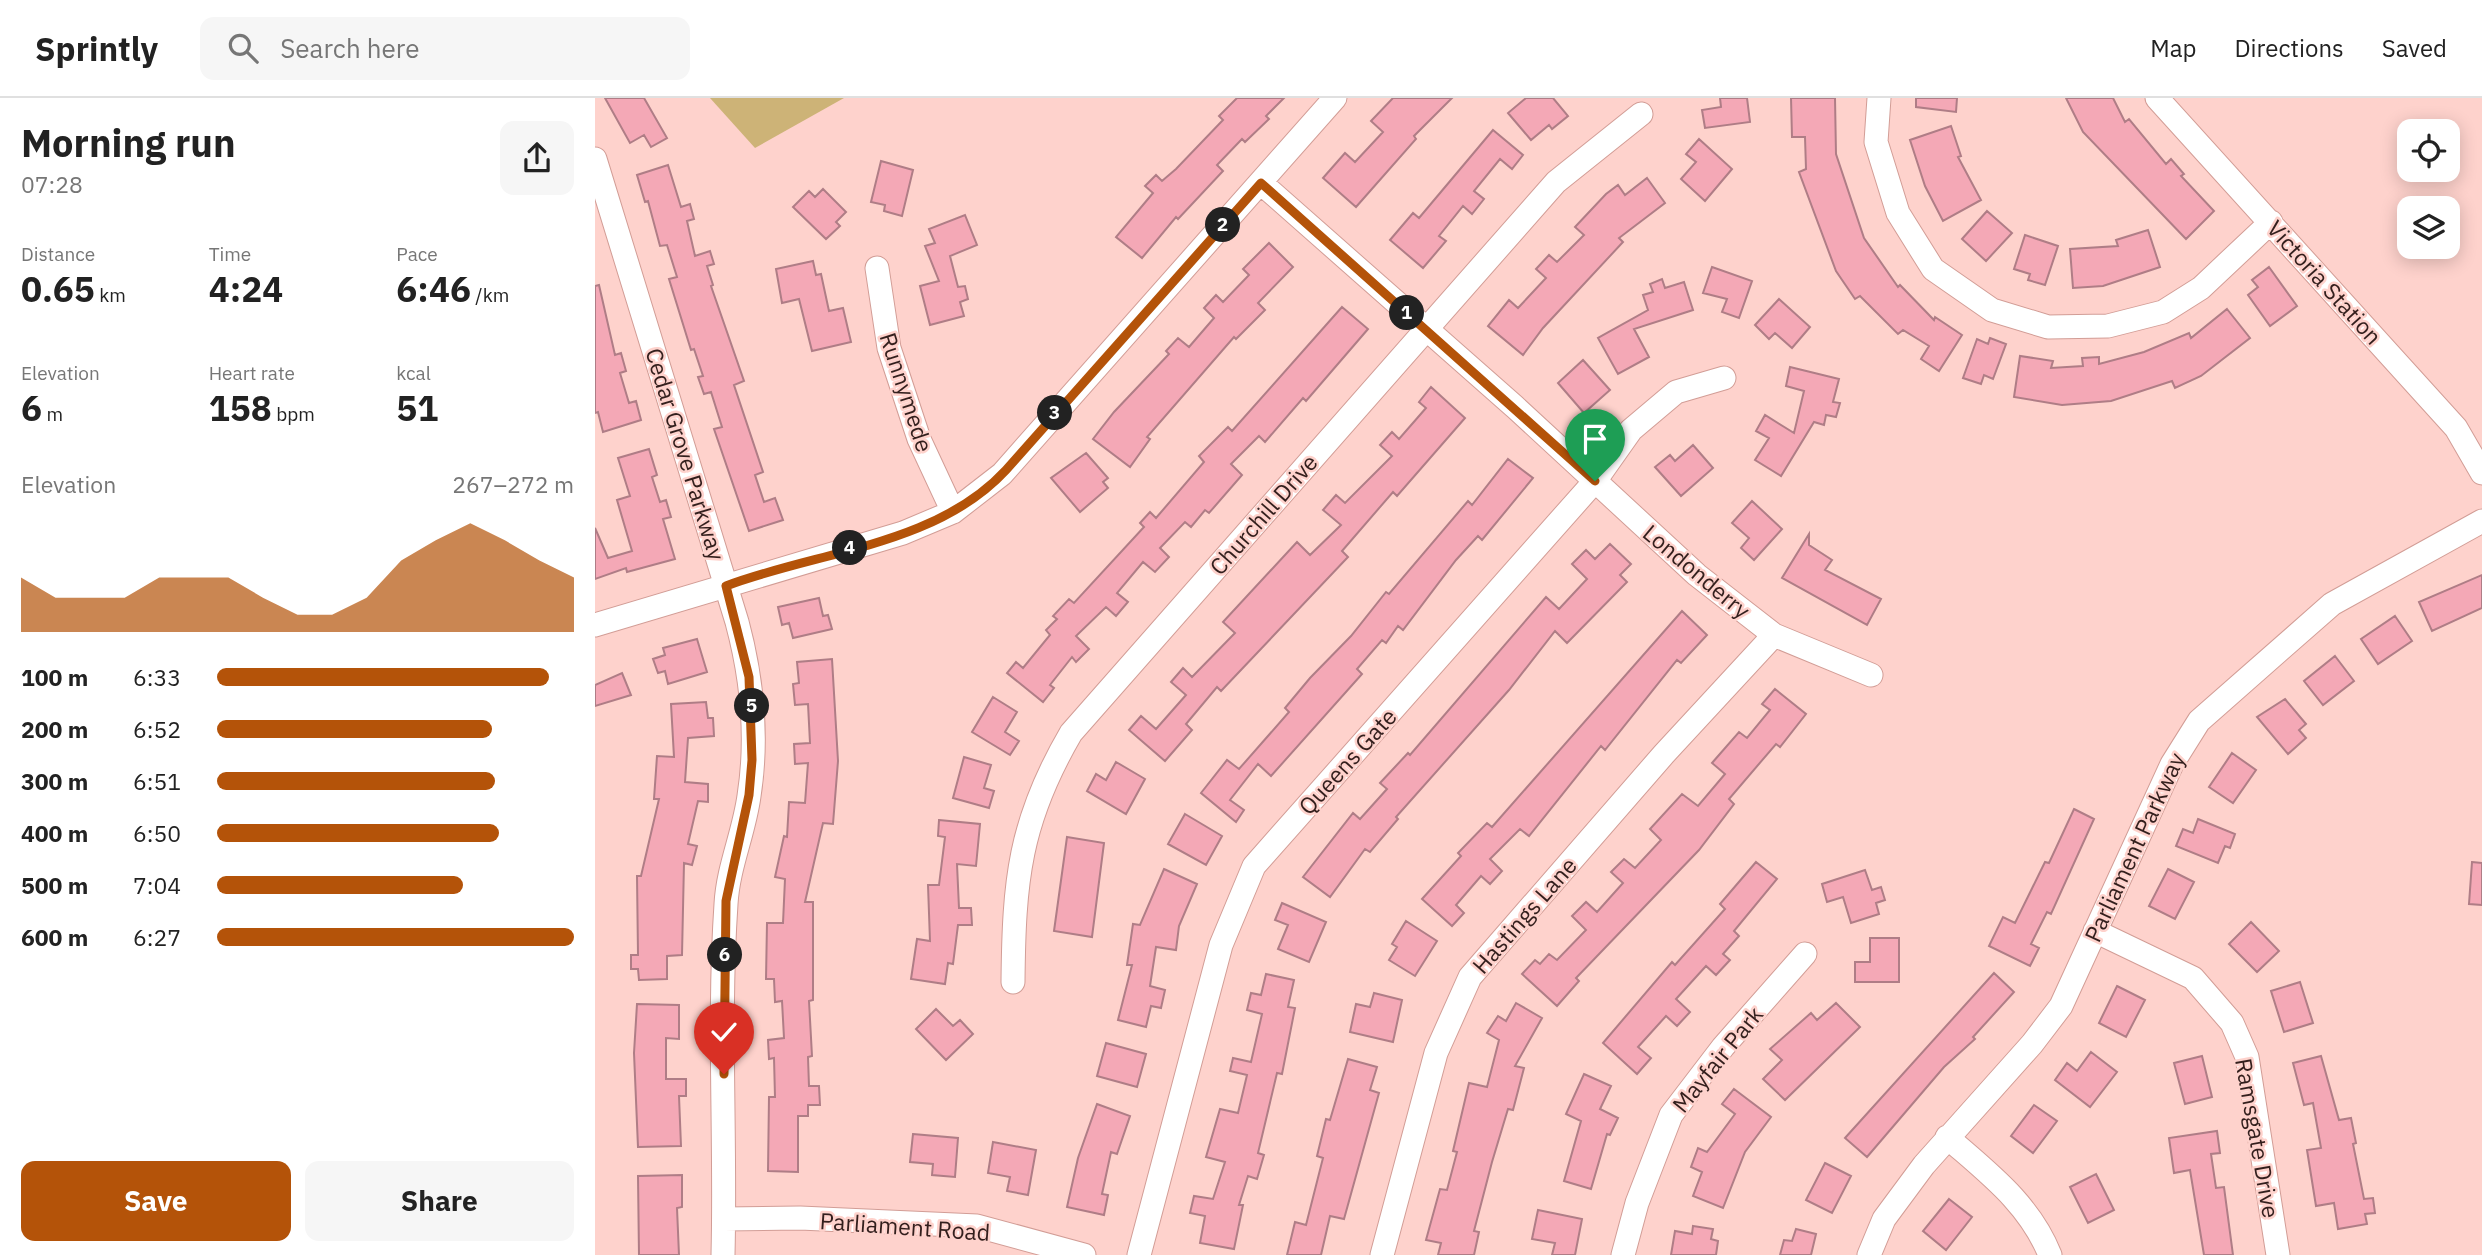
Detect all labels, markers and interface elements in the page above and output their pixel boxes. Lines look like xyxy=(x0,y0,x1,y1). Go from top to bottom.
search box xyxy=(200,17,690,80)
text: Sprintly xyxy=(35,27,158,70)
icon: search xyxy=(224,29,262,67)
text: Search here xyxy=(280,31,420,65)
text: Map xyxy=(2150,32,2196,64)
text: Directions xyxy=(2234,32,2344,64)
text: Saved xyxy=(2382,32,2447,64)
text: Morning run xyxy=(21,118,236,167)
map controls xyxy=(2397,119,2460,259)
button: locate xyxy=(2397,119,2460,182)
button: share xyxy=(500,121,574,195)
text: 07:28 xyxy=(21,169,83,199)
button: layers xyxy=(2397,196,2460,259)
pin: 2 xyxy=(1205,208,1241,242)
text: 2 xyxy=(1217,212,1228,236)
street label: Victoria Station xyxy=(2261,213,2389,351)
text: Distance xyxy=(21,242,95,266)
text: Time xyxy=(209,242,251,266)
text: Pace xyxy=(396,242,438,266)
text: 0.65 xyxy=(21,266,95,312)
text: 4:24 xyxy=(209,266,283,312)
text: 6:46 xyxy=(396,266,471,312)
text: km xyxy=(95,283,126,307)
text: /km xyxy=(471,283,509,307)
pin: 1 xyxy=(1389,296,1425,330)
text: 1 xyxy=(1401,300,1412,324)
street label: Runnymede xyxy=(874,328,940,456)
street label: Cedar Grove Parkway xyxy=(639,344,733,564)
text: Elevation xyxy=(21,361,100,385)
text: Heart rate xyxy=(209,361,295,385)
text: kcal xyxy=(396,361,431,385)
text: 6 xyxy=(21,385,42,431)
text: 158 xyxy=(209,385,272,431)
text: 51 xyxy=(396,385,438,431)
pin: 3 xyxy=(1037,396,1072,430)
text: 3 xyxy=(1049,400,1060,424)
text: m xyxy=(42,402,63,426)
text: bpm xyxy=(272,402,315,426)
pin xyxy=(1565,409,1625,481)
icon: arrive xyxy=(1576,420,1614,458)
street label: Churchill Drive xyxy=(1202,447,1324,581)
text: Elevation xyxy=(21,469,116,499)
text: 267–272 m xyxy=(452,469,574,499)
street label: Londonderry xyxy=(1637,517,1757,625)
pin: 4 xyxy=(833,531,867,566)
text: 4 xyxy=(844,535,855,559)
text: 100 m xyxy=(21,662,88,692)
text: 6:33 xyxy=(133,662,181,692)
pin: 5 xyxy=(735,688,769,724)
text: 5 xyxy=(746,693,757,717)
street label: Queens Gate xyxy=(1291,701,1403,821)
text: 200 m xyxy=(21,714,88,744)
text: 6:52 xyxy=(133,714,181,744)
street label: Parliament Parkway xyxy=(2077,747,2191,947)
text: 300 m xyxy=(21,766,88,796)
text: 6:51 xyxy=(133,766,181,796)
text: 400 m xyxy=(21,818,88,848)
text: 6:50 xyxy=(133,818,181,848)
street label: Hastings Lane xyxy=(1465,851,1583,979)
text: 500 m xyxy=(21,870,88,900)
text: 7:04 xyxy=(133,870,181,900)
text: 600 m xyxy=(21,922,88,952)
text: 6:27 xyxy=(133,922,181,952)
pin: 6 xyxy=(708,938,743,972)
text: 6 xyxy=(719,942,730,966)
street label: Mayfair Park xyxy=(1665,1000,1769,1118)
pin xyxy=(694,1002,754,1074)
icon: check xyxy=(705,1013,743,1051)
street label: Ramsgate Drive xyxy=(2229,1056,2287,1220)
button: Save xyxy=(21,1161,291,1241)
button: Share xyxy=(305,1161,574,1241)
street label: Parliament Road xyxy=(819,1205,991,1247)

